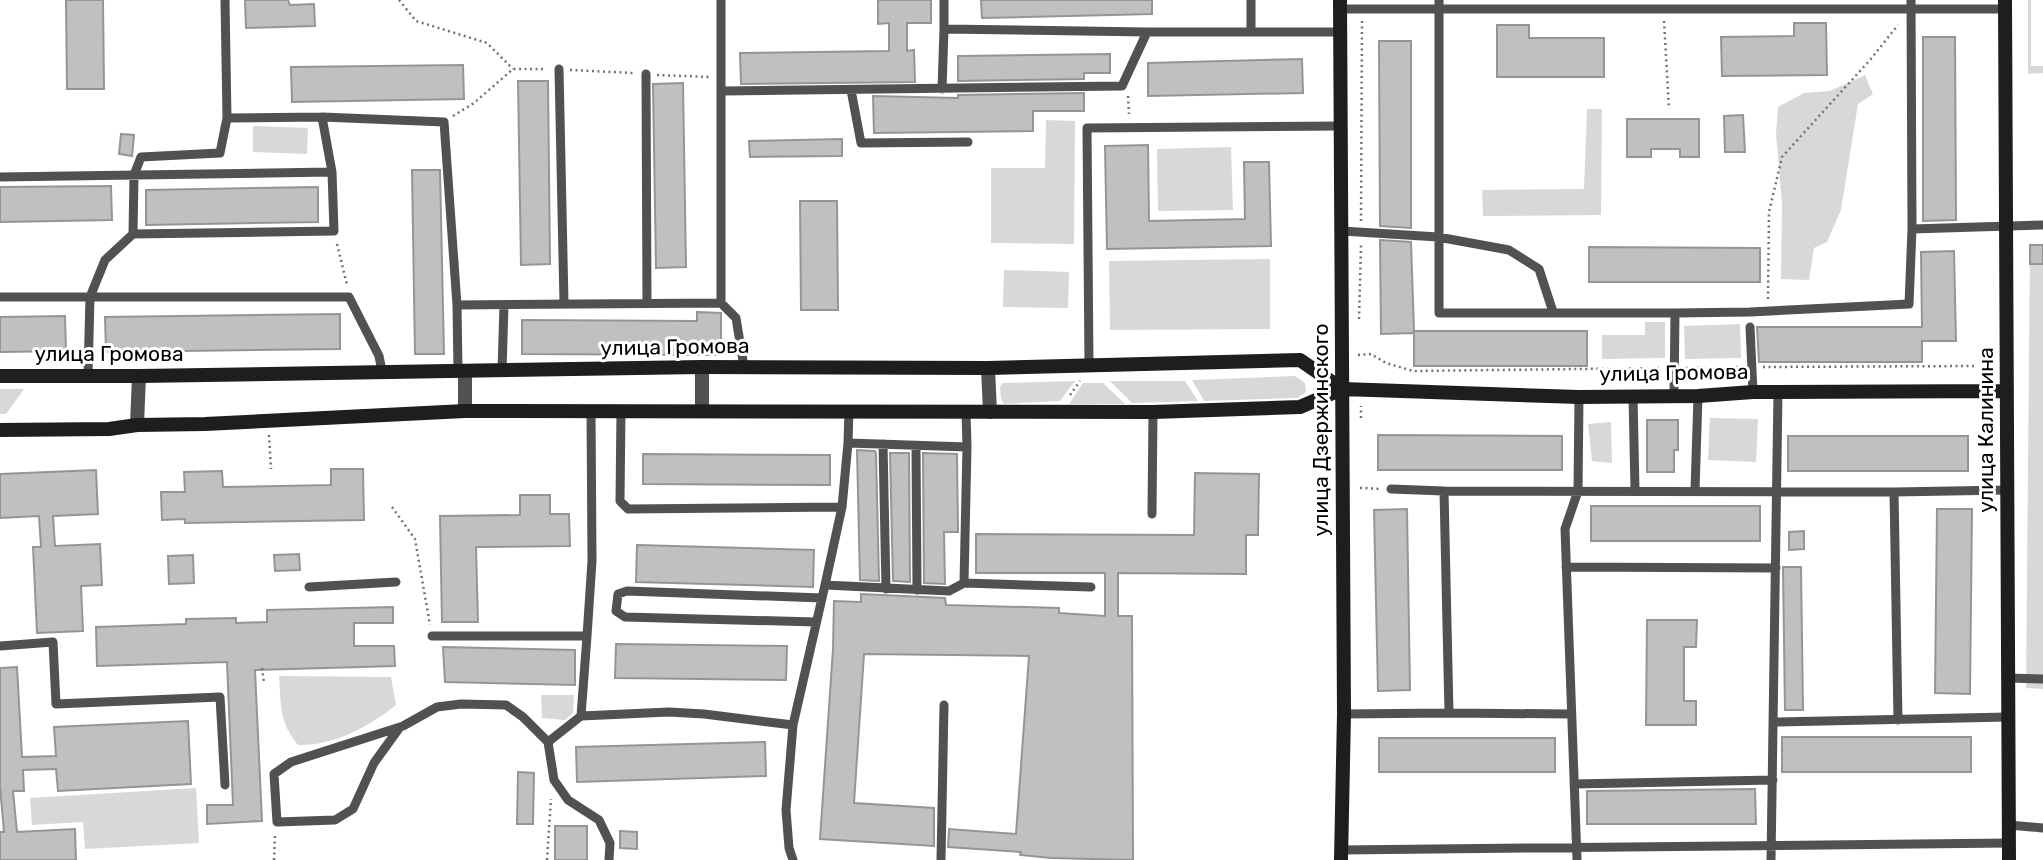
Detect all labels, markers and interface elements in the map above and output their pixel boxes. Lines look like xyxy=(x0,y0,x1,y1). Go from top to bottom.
street label: улица Дзержинского xyxy=(1308,323,1333,537)
street label: улица Громова xyxy=(600,333,750,360)
street label: улица Громова xyxy=(34,341,184,366)
street label: улица Калинина xyxy=(1973,347,1998,513)
street label: улица Громова xyxy=(1599,359,1749,386)

